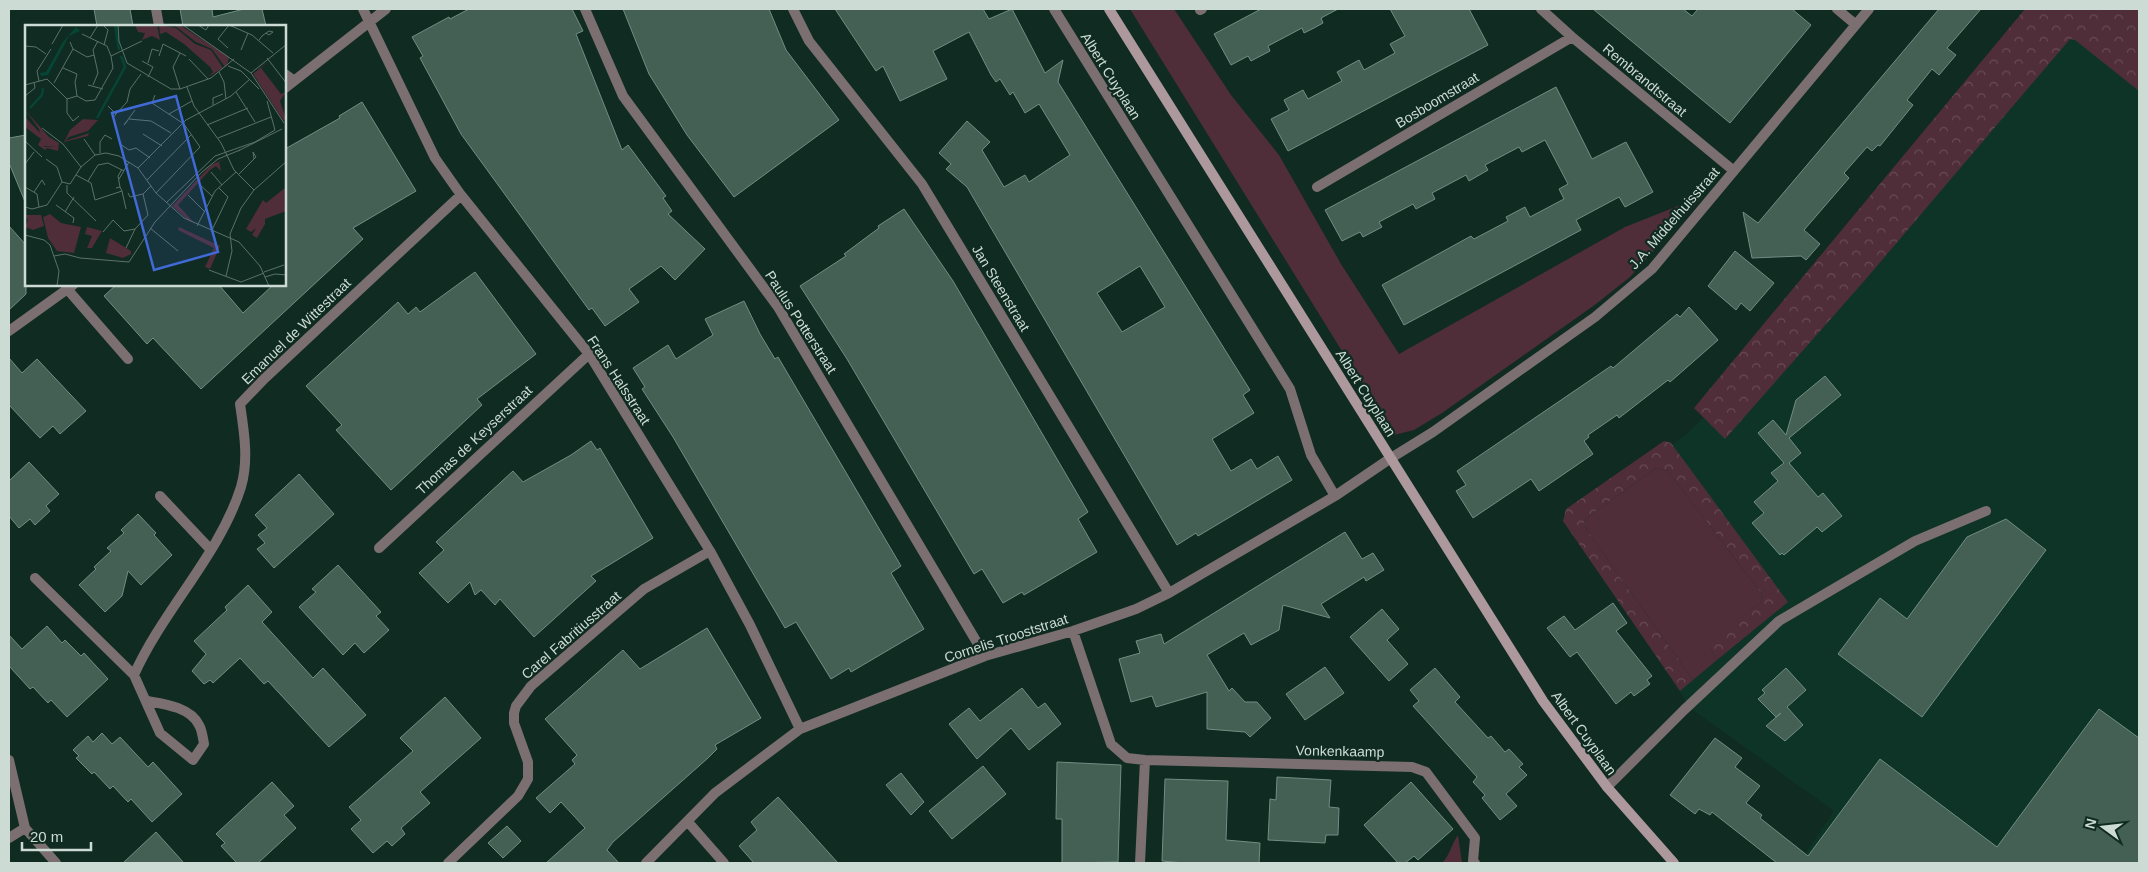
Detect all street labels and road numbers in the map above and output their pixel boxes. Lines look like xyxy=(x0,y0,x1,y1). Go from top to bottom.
street label: Albert Cuyplaan xyxy=(1078,30,1144,122)
street label: Rembrandtstraat xyxy=(1600,40,1690,120)
street label: Bosboomstraat xyxy=(1393,69,1482,131)
street label: J.A. Middelhuisstraat xyxy=(1625,164,1723,272)
street label: Jan Steenstraat xyxy=(969,242,1033,334)
street label: Paulus Potterstraat xyxy=(762,268,840,376)
street label: Emanuel de Wittestraat xyxy=(238,275,354,387)
street label: Frans Halsstraat xyxy=(584,333,654,428)
street label: Albert Cuyplaan xyxy=(1333,347,1399,439)
street label: Thomas de Keyserstraat xyxy=(413,382,535,498)
street label: Carel Fabritiusstraat xyxy=(518,588,624,682)
street label: Cornelis Trooststraat xyxy=(942,610,1070,666)
street label: Albert Cuyplaan xyxy=(1548,688,1620,778)
street label: Vonkenkaamp xyxy=(1295,742,1385,760)

